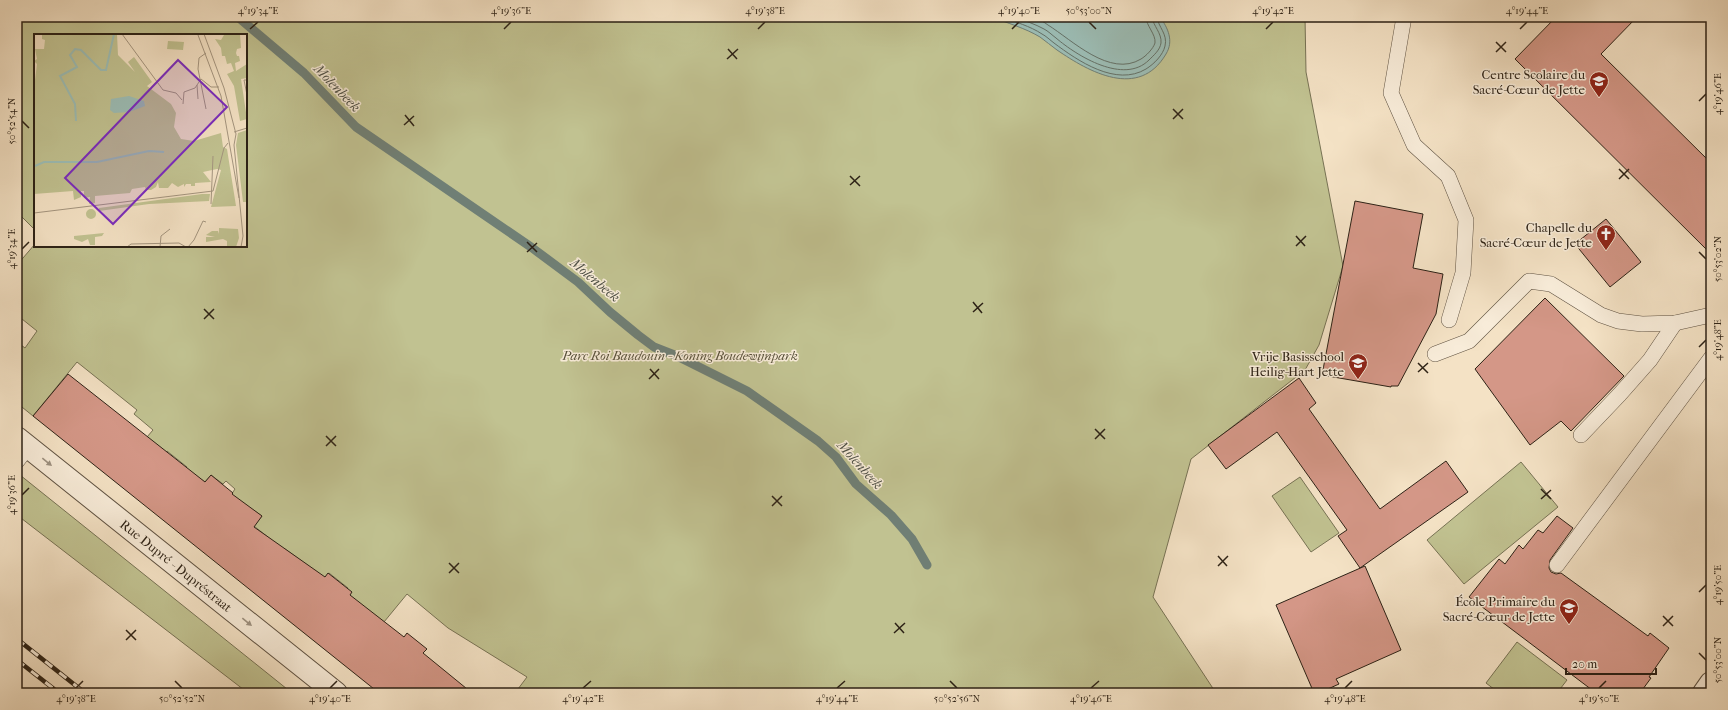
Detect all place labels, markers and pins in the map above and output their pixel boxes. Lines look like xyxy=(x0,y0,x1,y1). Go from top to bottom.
place label: Centre Scolaire du Sacré-Cœur de Jette xyxy=(1473,67,1586,97)
school or university icon: Centre Scolaire du Sacré-Cœur de Jette xyxy=(1588,70,1610,98)
place label: Chapelle du Sacré-Cœur de Jette xyxy=(1480,220,1593,250)
church icon: Chapelle du Sacré-Cœur de Jette xyxy=(1595,223,1617,251)
place label: Vrije Basisschool Heilig-Hart Jette xyxy=(1250,349,1345,379)
school or university icon: Vrije Basisschool Heilig-Hart Jette xyxy=(1347,352,1369,380)
place label: École Primaire du Sacré-Cœur de Jette xyxy=(1443,594,1556,624)
school or university icon: École Primaire du Sacré-Cœur de Jette xyxy=(1558,597,1580,625)

